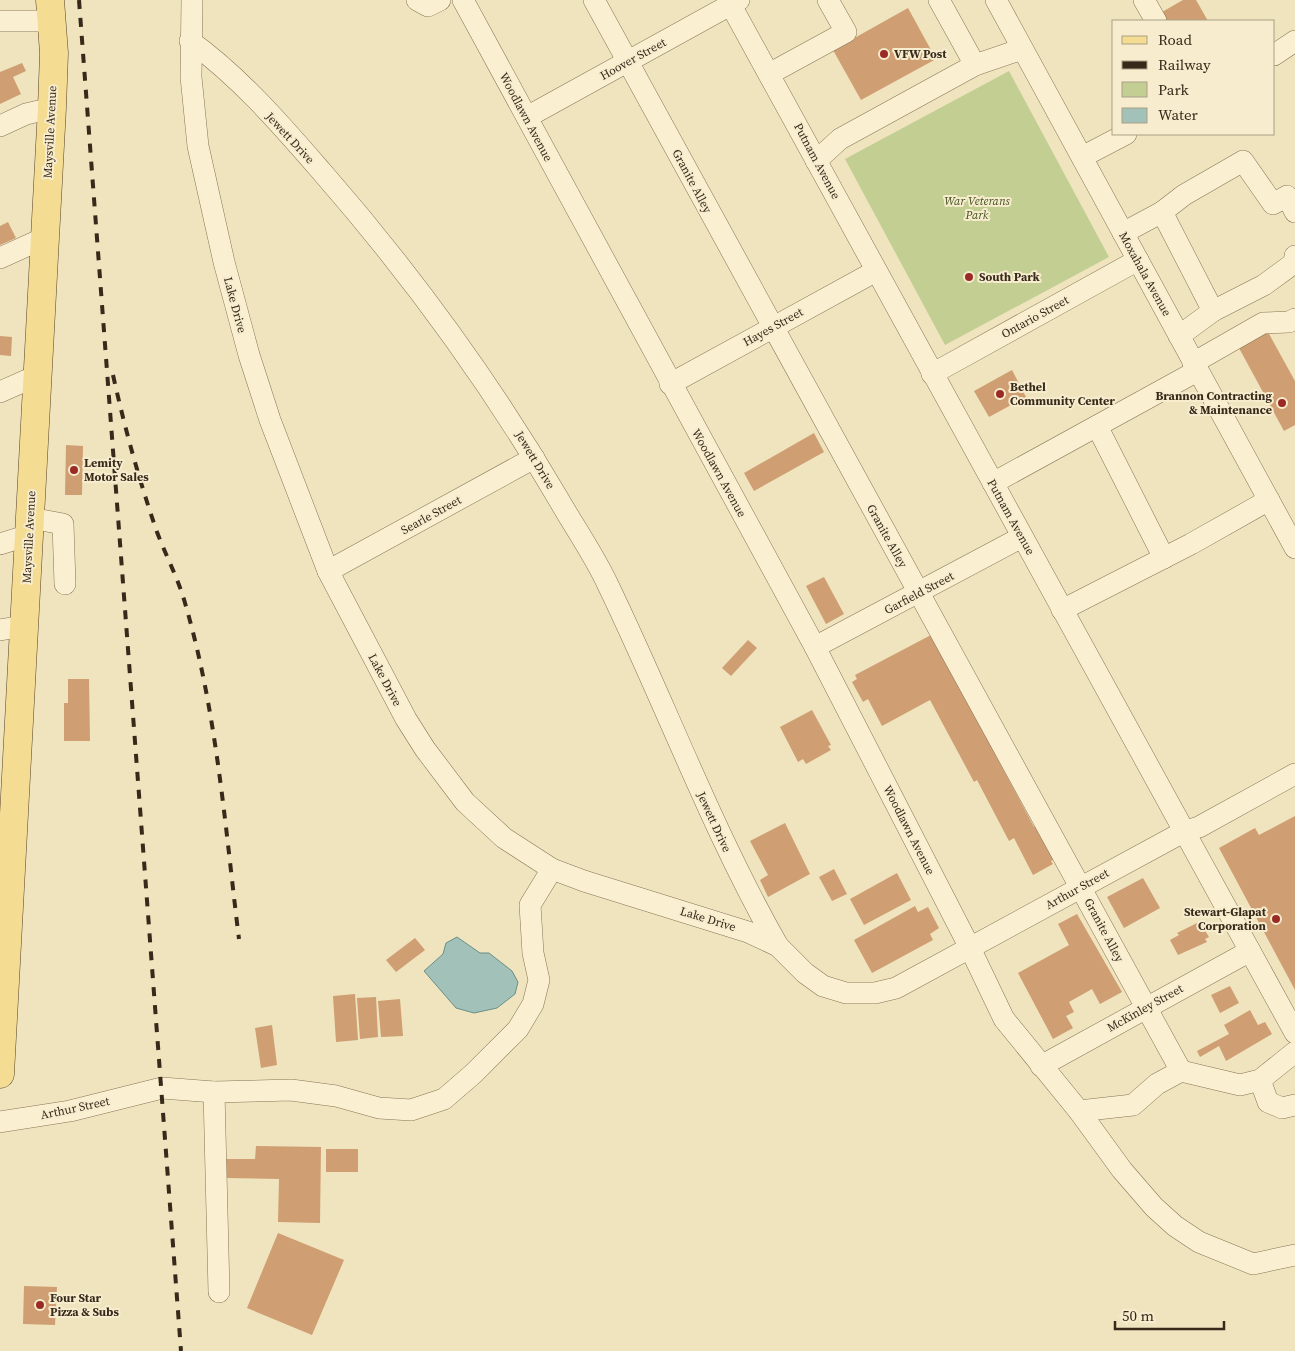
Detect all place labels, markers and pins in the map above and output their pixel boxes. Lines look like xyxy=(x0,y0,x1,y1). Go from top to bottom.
place label: VFW Post xyxy=(894,46,947,62)
marker: VFW Post xyxy=(878,48,890,60)
place label: South Park xyxy=(979,269,1041,285)
marker: South Park xyxy=(963,271,975,283)
place label: Bethel Community Center xyxy=(1010,379,1115,409)
marker: Bethel Community Center xyxy=(994,388,1006,400)
place label: Brannon Contracting & Maintenance xyxy=(1155,388,1272,418)
marker: Brannon Contracting & Maintenance xyxy=(1276,397,1288,409)
place label: Lemity Motor Sales xyxy=(84,455,149,485)
marker: Lemity Motor Sales xyxy=(68,464,80,476)
place label: Stewart-Glapat Corporation xyxy=(1184,904,1267,934)
marker: Stewart-Glapat Corporation xyxy=(1270,913,1282,925)
place label: Four Star Pizza & Subs xyxy=(50,1290,119,1320)
marker: Four Star Pizza & Subs xyxy=(34,1299,46,1311)

